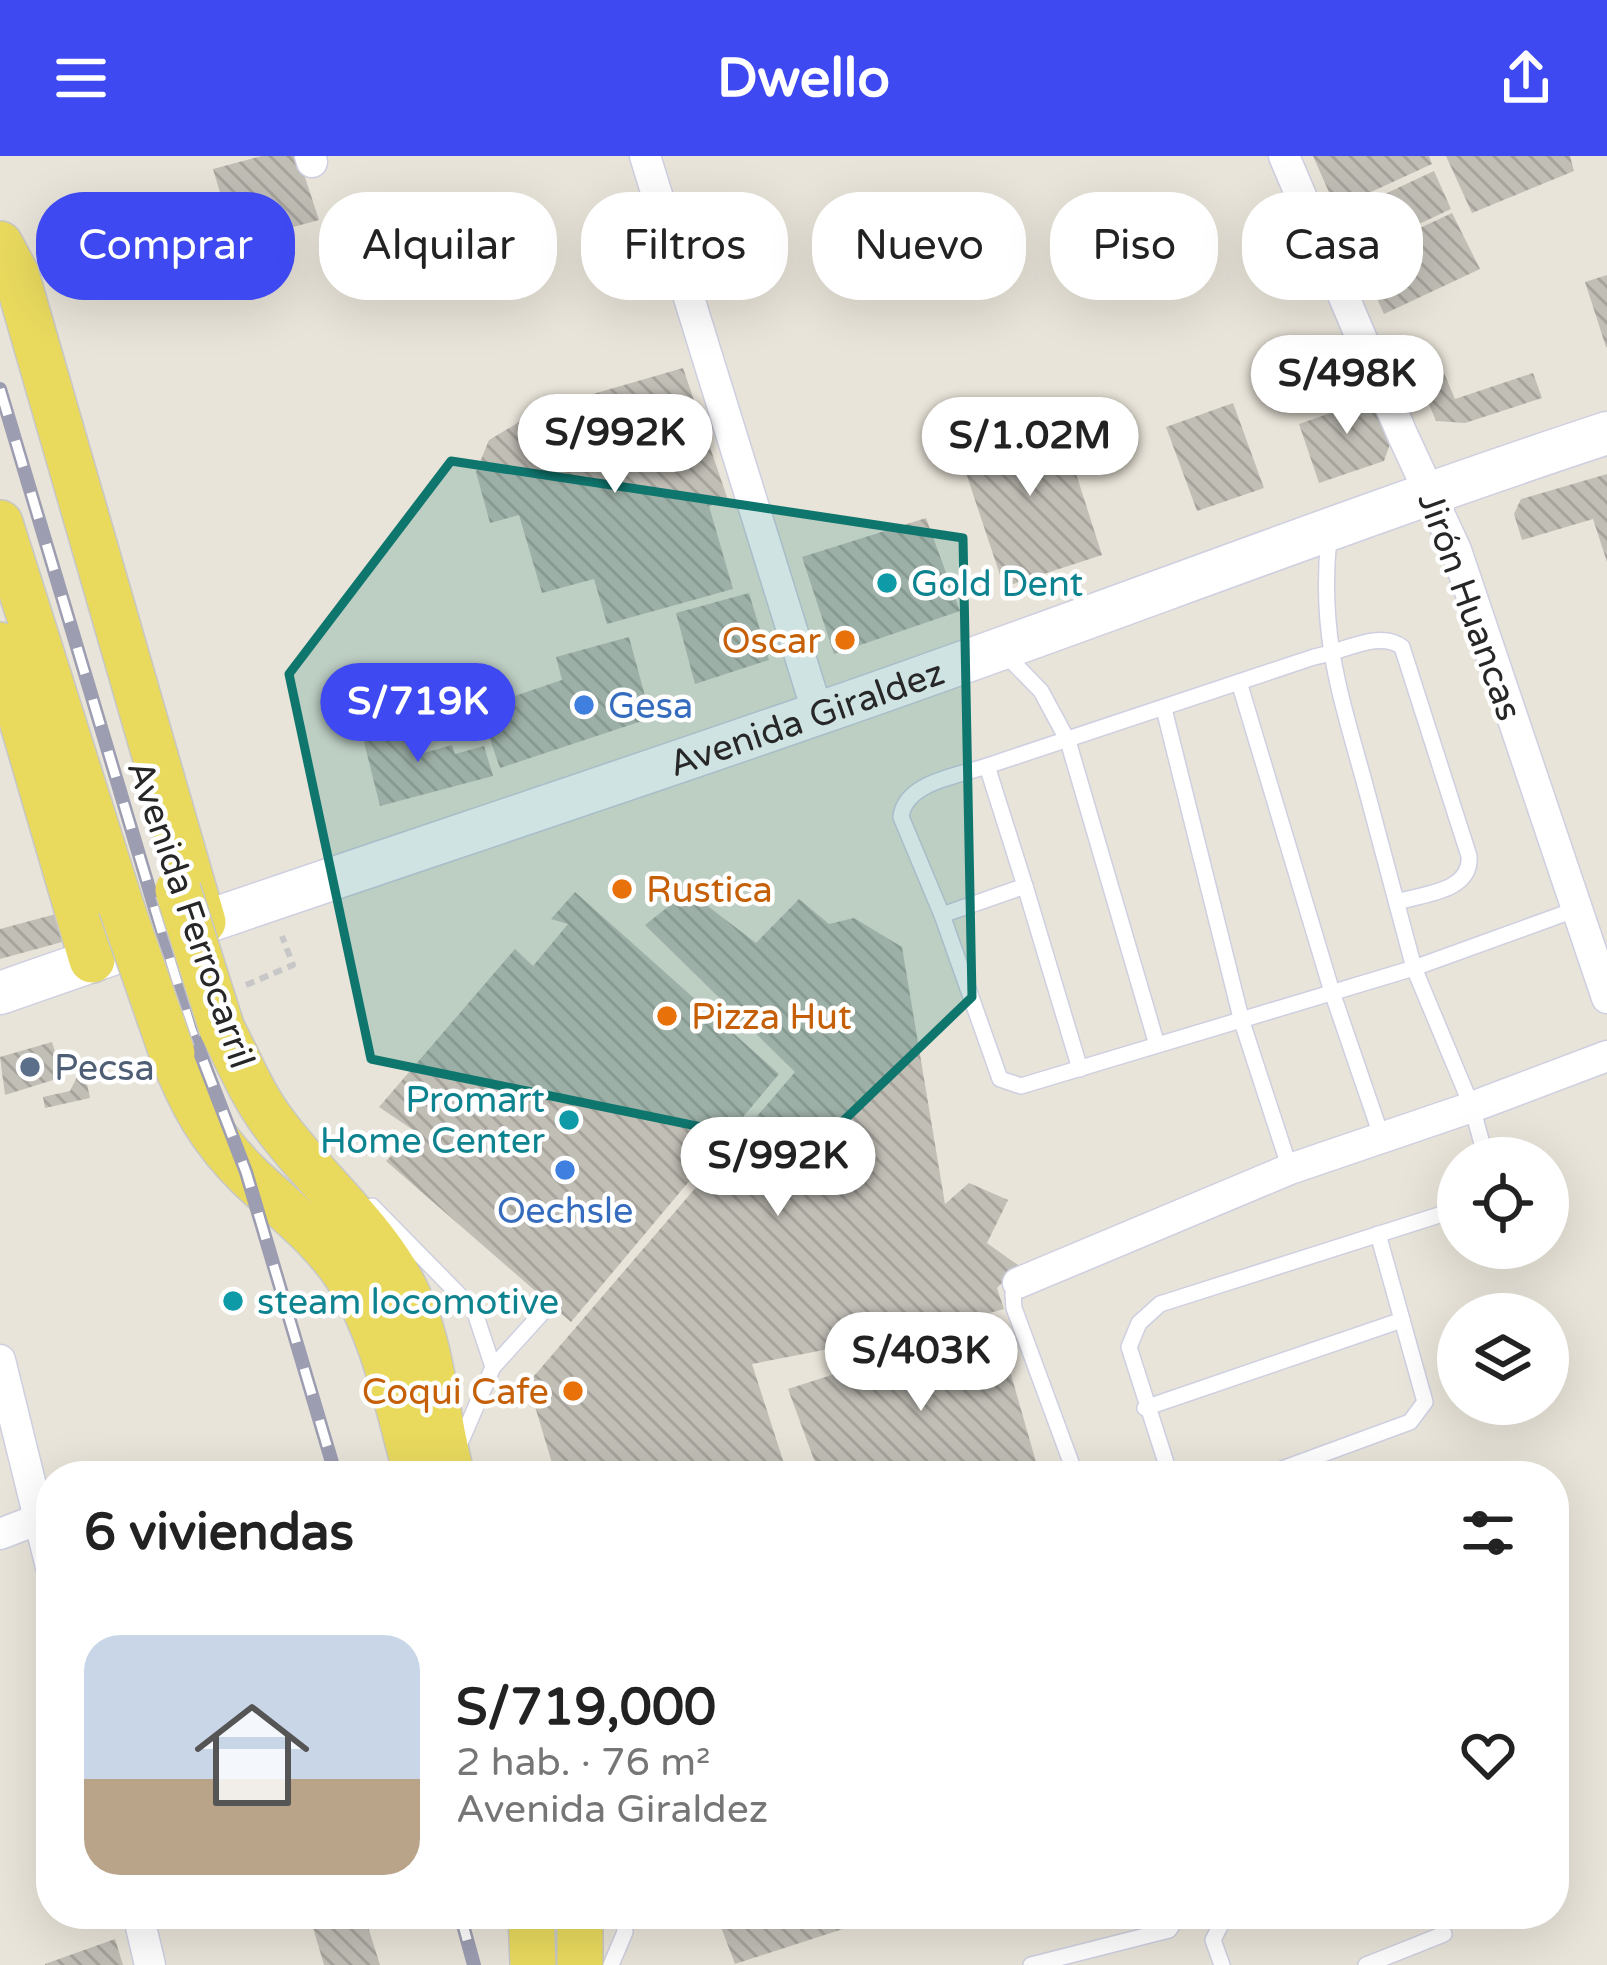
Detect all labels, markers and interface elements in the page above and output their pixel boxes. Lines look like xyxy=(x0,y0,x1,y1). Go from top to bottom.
icon: menu xyxy=(48,45,114,111)
icon: share xyxy=(1493,45,1559,111)
text: Dwello xyxy=(717,46,890,111)
chip: Comprar xyxy=(36,192,295,300)
chip: Alquilar xyxy=(319,192,557,300)
chip: Filtros xyxy=(581,192,788,300)
chip: Nuevo xyxy=(812,192,1026,300)
chip: Piso xyxy=(1050,192,1218,300)
chip: Casa xyxy=(1242,192,1423,300)
pin: S/498K xyxy=(1249,335,1445,437)
text: S/498K xyxy=(1278,350,1416,397)
pin: S/992K xyxy=(517,394,713,496)
pin: S/1.02M xyxy=(919,397,1141,499)
text: S/992K xyxy=(545,409,685,456)
text: S/1.02M xyxy=(949,412,1111,459)
street label: Jirón Huancas xyxy=(1408,487,1531,726)
place label: Gold Dent xyxy=(911,563,1083,606)
marker: Gold Dent xyxy=(874,570,900,596)
place label: Oscar xyxy=(721,620,821,663)
marker: Oscar xyxy=(832,627,858,653)
street label: Avenida Giraldez xyxy=(663,651,950,786)
pin: S/719K xyxy=(320,663,516,765)
text: S/719K xyxy=(347,678,489,725)
place label: Gesa xyxy=(608,685,693,728)
marker: Gesa xyxy=(571,692,597,718)
street label: Avenida Ferrocarril xyxy=(118,755,263,1074)
place label: Rustica xyxy=(646,869,773,912)
marker: Rustica xyxy=(609,876,635,902)
place label: Pizza Hut xyxy=(691,996,852,1039)
marker: Pizza Hut xyxy=(654,1003,680,1029)
place label: Pecsa xyxy=(54,1047,155,1090)
marker: Pecsa xyxy=(17,1054,43,1080)
place label: Promart Home Center xyxy=(320,1079,545,1163)
marker: Promart Home Center xyxy=(556,1107,582,1133)
pin: S/992K xyxy=(680,1117,876,1219)
text: S/992K xyxy=(708,1132,848,1179)
map controls xyxy=(1437,1137,1569,1425)
button: locate xyxy=(1437,1137,1569,1269)
marker: Oechsle xyxy=(552,1157,578,1183)
place label: Oechsle xyxy=(497,1190,633,1233)
place label: steam locomotive xyxy=(257,1281,559,1324)
marker: steam locomotive xyxy=(220,1288,246,1314)
button: layers xyxy=(1437,1293,1569,1425)
pin: S/403K xyxy=(823,1312,1019,1414)
text: S/403K xyxy=(852,1327,990,1374)
place label: Coqui Cafe xyxy=(362,1371,549,1414)
marker: Coqui Cafe xyxy=(560,1378,586,1404)
icon: filters xyxy=(1455,1500,1521,1566)
text: 6 viviendas xyxy=(84,1502,354,1564)
text: S/719,000 xyxy=(456,1677,716,1739)
icon: home xyxy=(180,1683,324,1827)
icon: heart xyxy=(1455,1722,1521,1788)
text: 2 hab. · 76 m² xyxy=(456,1739,710,1786)
text: Avenida Giraldez xyxy=(456,1786,768,1833)

